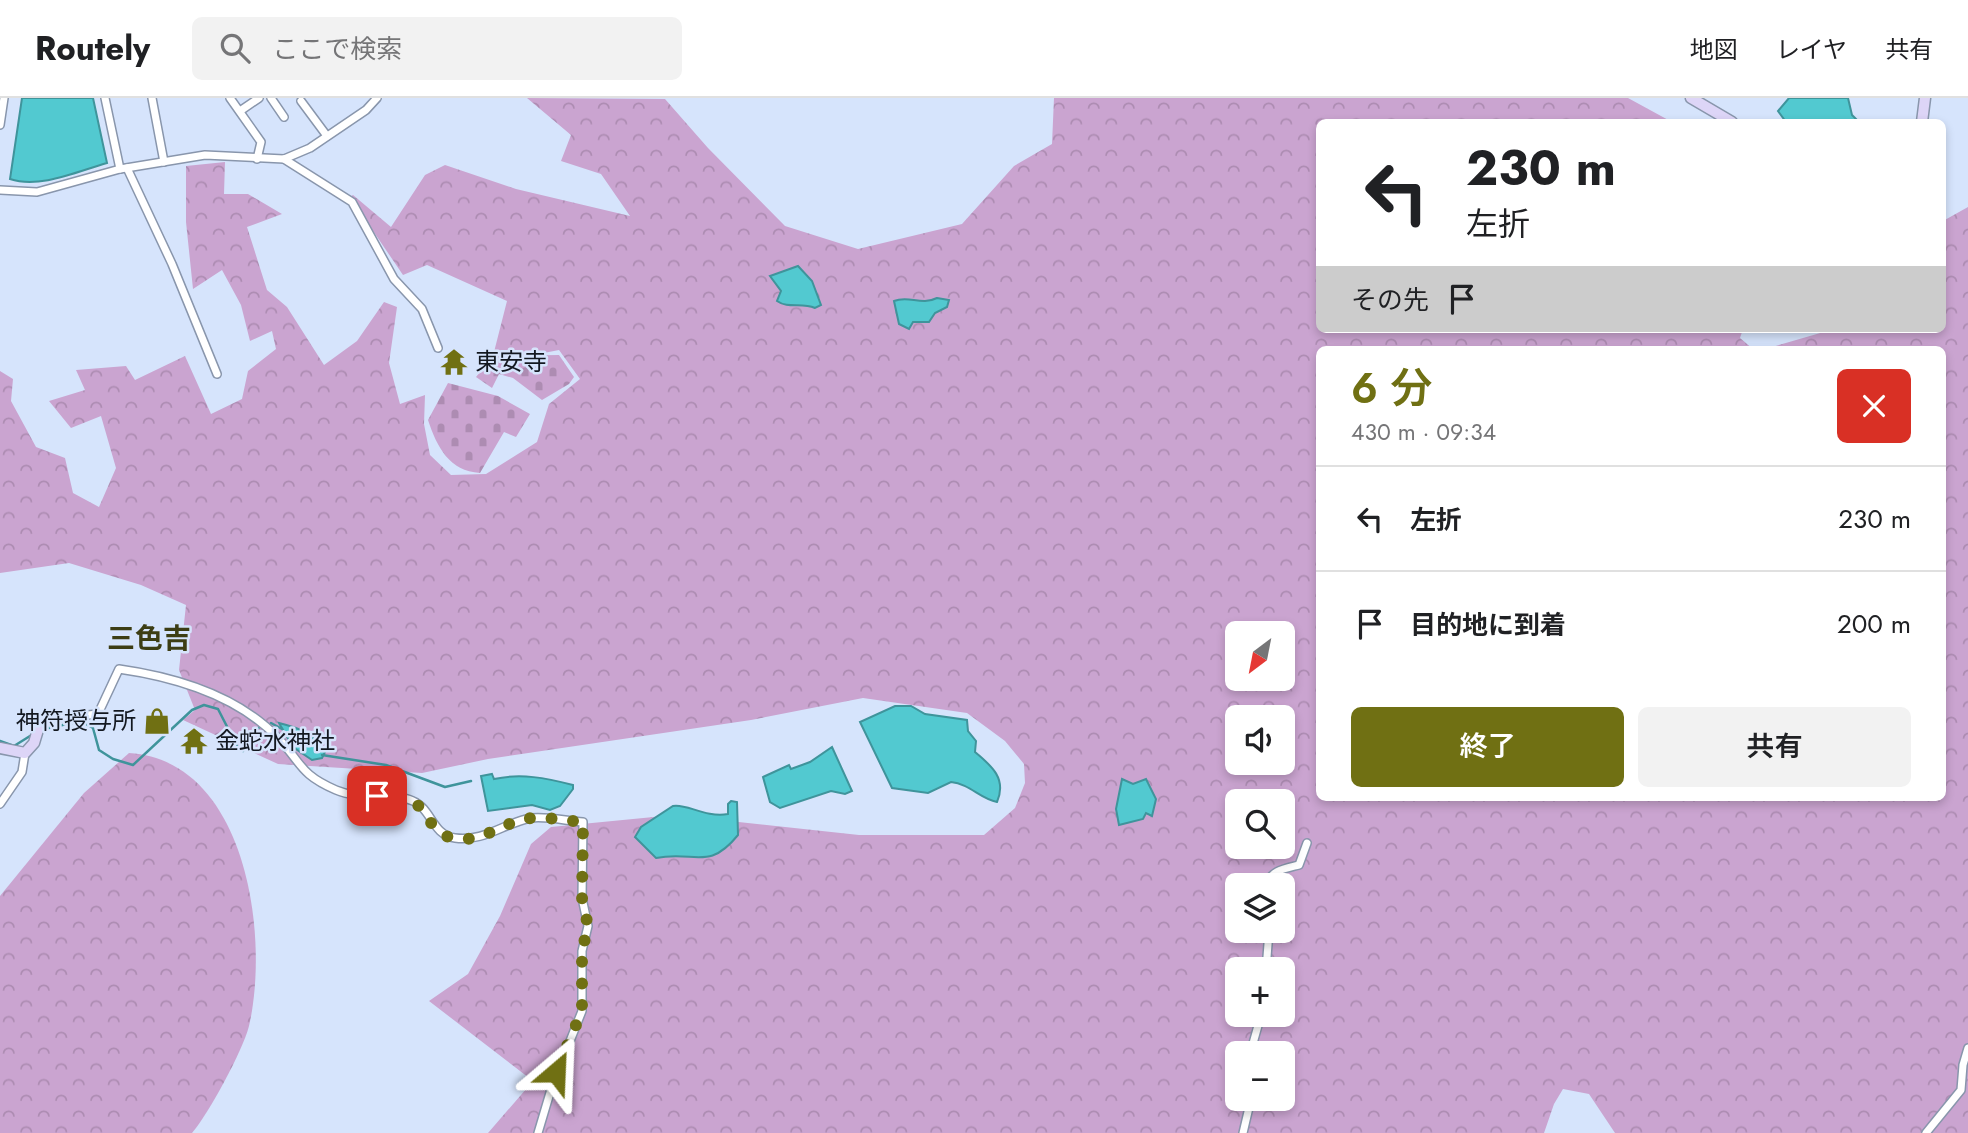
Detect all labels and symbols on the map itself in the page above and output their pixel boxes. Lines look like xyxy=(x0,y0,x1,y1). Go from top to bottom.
place label: 東安寺 xyxy=(475,344,547,379)
temple icon: 東安寺 xyxy=(439,347,469,377)
district label: 三色吉 xyxy=(107,618,191,659)
north arrow xyxy=(1225,621,1295,691)
place label: 神符授与所 xyxy=(16,703,136,738)
shop icon: 神符授与所 xyxy=(142,706,172,736)
place label: 金蛇水神社 xyxy=(215,723,335,758)
temple icon: 金蛇水神社 xyxy=(179,726,209,756)
pin xyxy=(347,766,407,826)
position arrow xyxy=(519,1035,593,1109)

